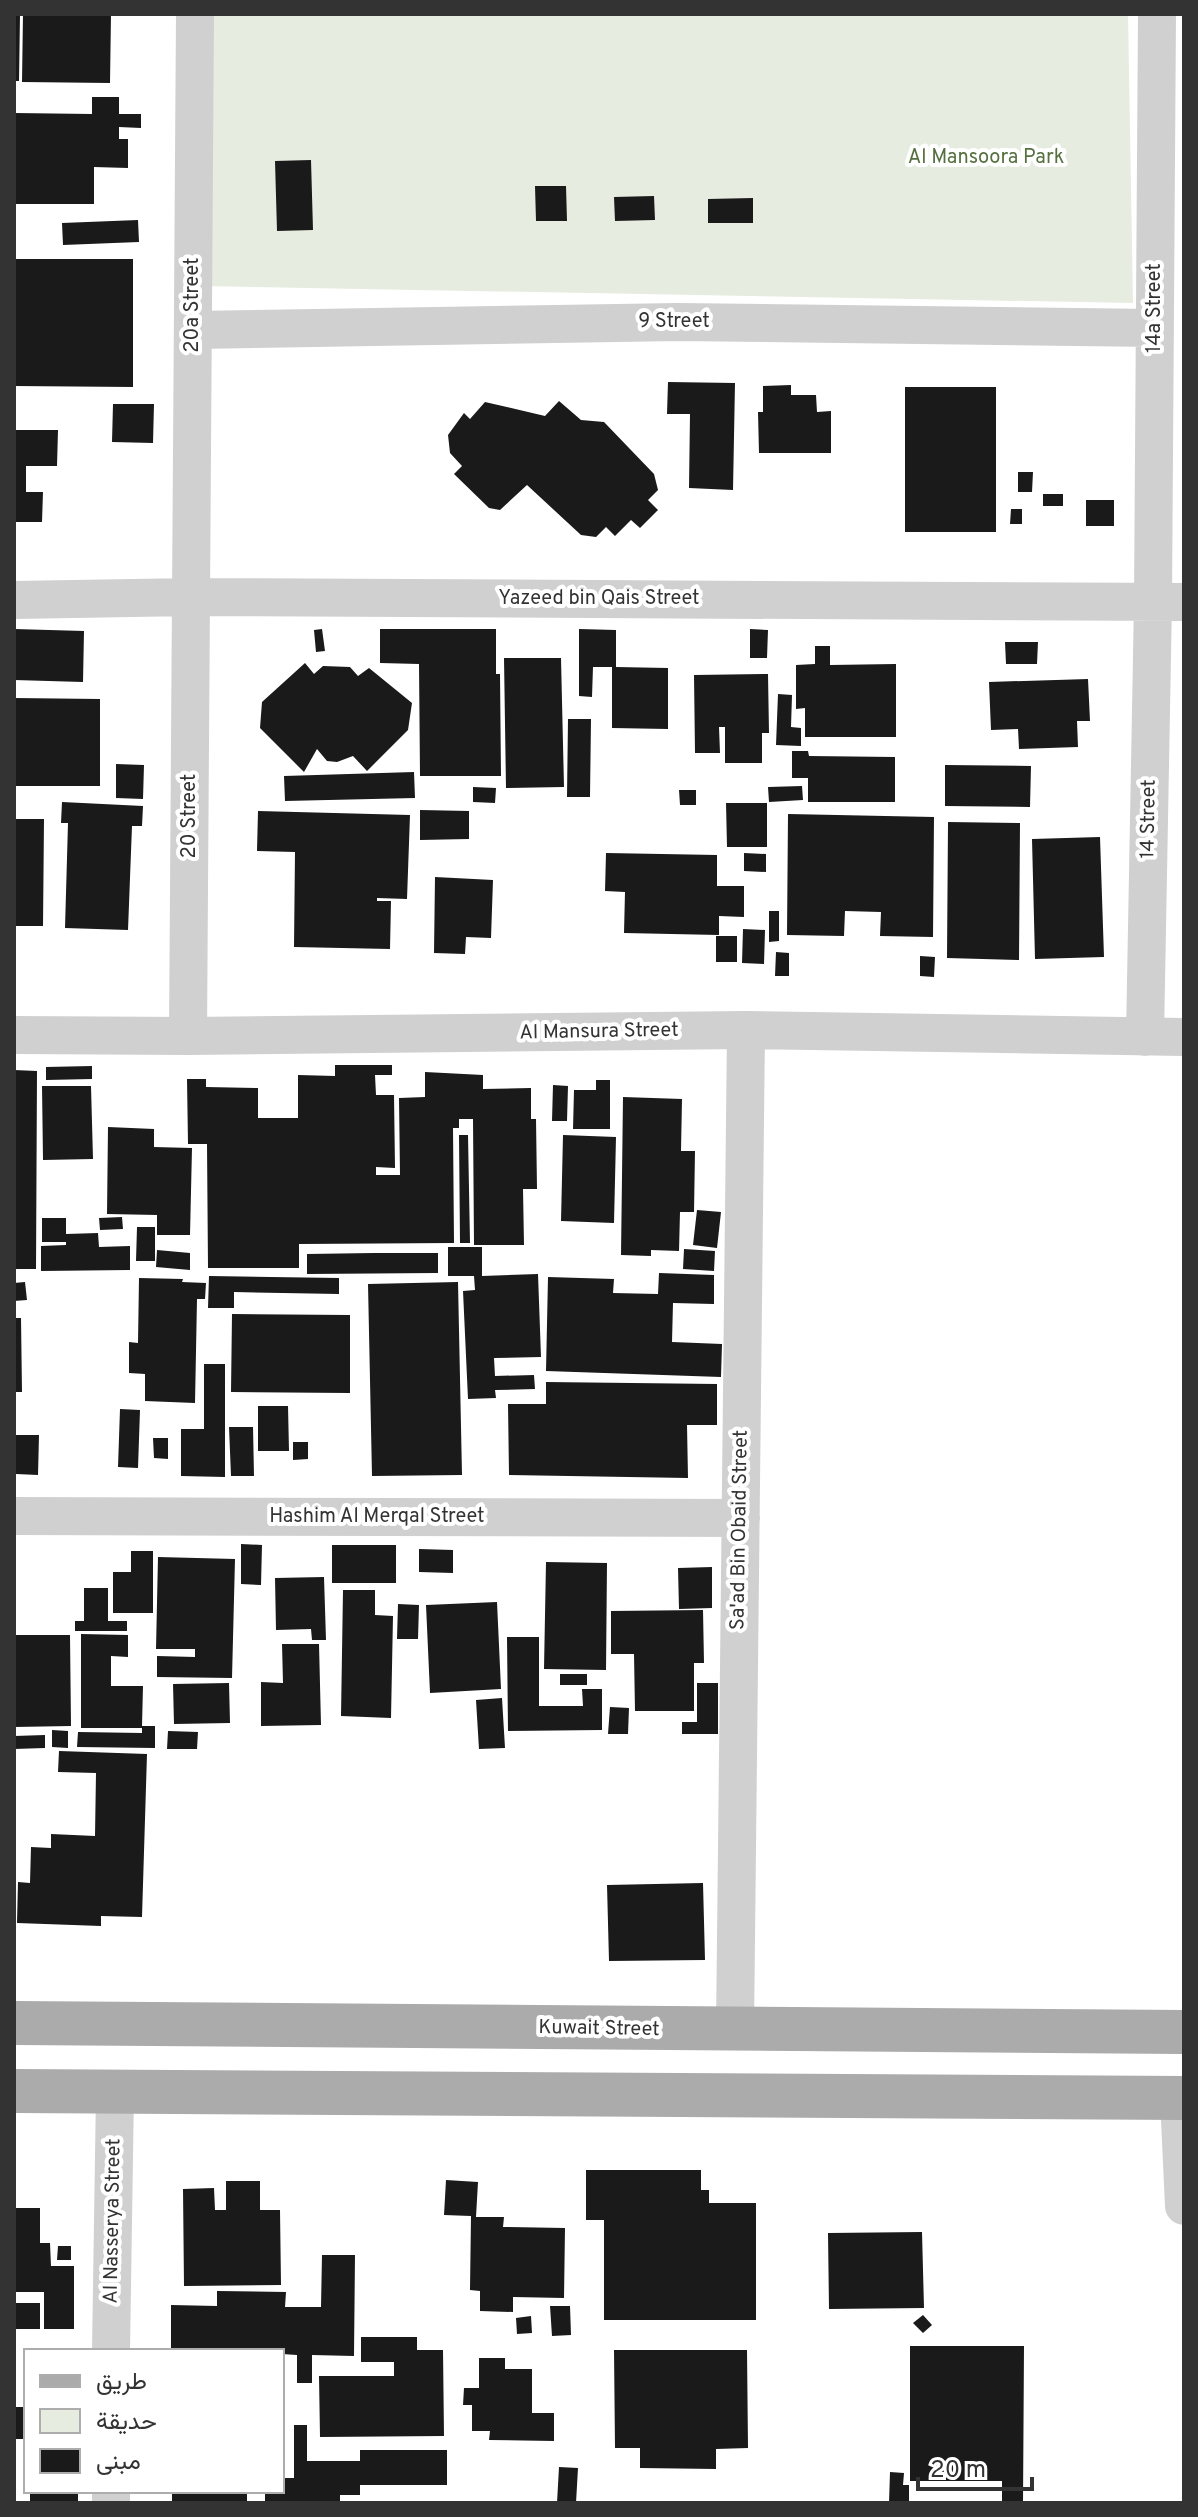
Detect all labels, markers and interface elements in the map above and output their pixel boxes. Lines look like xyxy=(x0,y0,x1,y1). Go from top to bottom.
park label: Al Mansoora Park xyxy=(908,145,1064,171)
street label: 20a Street xyxy=(180,257,206,353)
street label: 14a Street xyxy=(1142,263,1168,353)
street label: 9 Street xyxy=(638,309,710,335)
street label: Yazeed bin Qais Street xyxy=(498,586,700,612)
street label: 20 Street xyxy=(177,774,203,858)
street label: 14 Street xyxy=(1135,779,1163,859)
street label: Al Mansura Street xyxy=(519,1018,679,1046)
street label: Sa'ad Bin Obaid Street xyxy=(725,1430,755,1630)
street label: Hashim Al Merqal Street xyxy=(269,1504,485,1530)
street label: Kuwait Street xyxy=(538,2015,660,2043)
street label: Al Nasserya Street xyxy=(99,2138,127,2304)
legend xyxy=(24,2349,284,2493)
text: طريق xyxy=(96,2368,147,2398)
text: حديقة xyxy=(96,2408,157,2438)
scale bar xyxy=(918,2441,1032,2491)
text: مبنى xyxy=(96,2448,141,2478)
text: 20 m xyxy=(930,2456,986,2486)

